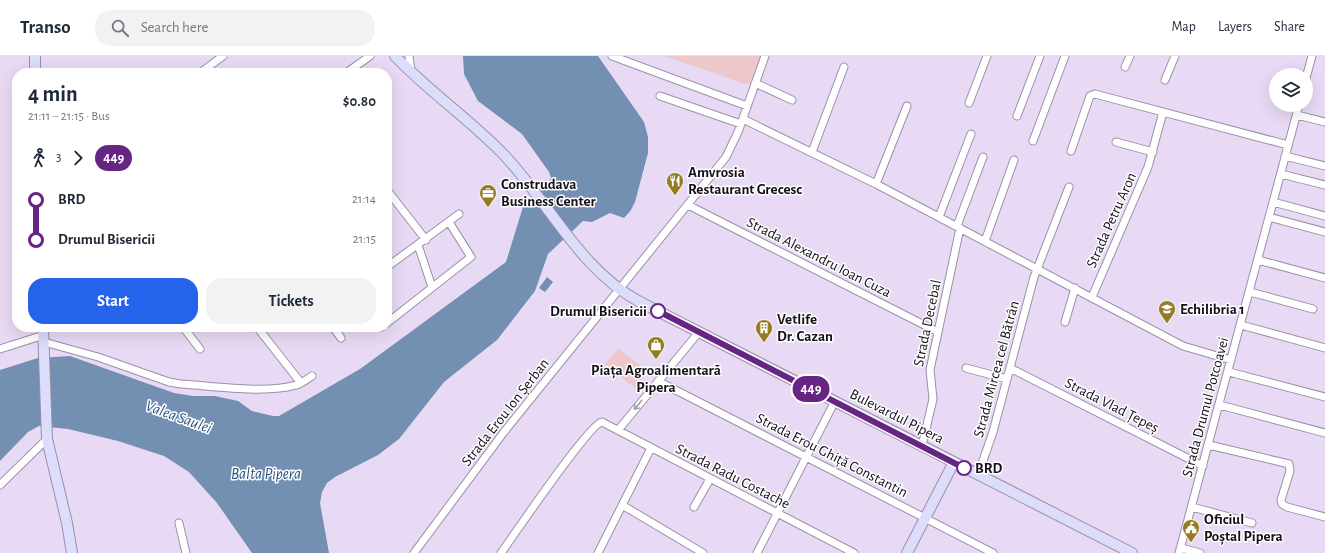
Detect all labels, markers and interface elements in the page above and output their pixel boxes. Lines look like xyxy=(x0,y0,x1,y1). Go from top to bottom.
search box xyxy=(95,10,375,46)
icon: search xyxy=(109,17,131,39)
text: Transo xyxy=(20,18,71,37)
text: Search here xyxy=(141,20,208,35)
text: Map xyxy=(1171,20,1196,34)
text: Layers xyxy=(1218,20,1252,34)
text: Share xyxy=(1274,20,1305,34)
map controls xyxy=(1269,68,1313,112)
button: layers xyxy=(1269,68,1313,112)
text: 4 min xyxy=(28,83,78,105)
text: $0.80 xyxy=(343,94,376,109)
text: 21:11 – 21:15 · Bus xyxy=(28,110,110,123)
icon: walk xyxy=(28,147,50,169)
icon: forward xyxy=(67,147,89,169)
text: 3 xyxy=(56,151,61,164)
text: 449 xyxy=(103,151,124,165)
place label: Amvrosia Restaurant Grecesc xyxy=(688,165,802,197)
street label: Strada Petru Aron xyxy=(1084,170,1139,270)
restaurant icon: Amvrosia Restaurant Grecesc xyxy=(665,171,685,196)
place label: Construdava Business Center xyxy=(501,177,597,209)
office icon: Construdava Business Center xyxy=(478,183,498,208)
text: BRD xyxy=(58,192,85,207)
text: 21:14 xyxy=(352,193,376,206)
street label: Strada Alexandru Ioan Cuza xyxy=(744,214,893,300)
text: Drumul Bisericii xyxy=(58,232,155,247)
text: 21:15 xyxy=(353,233,376,246)
button: Start xyxy=(28,278,198,324)
button: Tickets xyxy=(206,278,376,324)
street label: Strada Decebal xyxy=(911,278,944,368)
street label: Strada Mircea cel Bătrân xyxy=(971,299,1022,439)
school or university icon: Echilibria 1 xyxy=(1157,299,1177,324)
place label: Echilibria 1 xyxy=(1180,302,1245,317)
marker: Drumul Bisericii xyxy=(650,303,666,319)
place label: Drumul Bisericii xyxy=(550,304,647,319)
place label: Vetlife Dr. Cazan xyxy=(777,312,833,344)
building icon: Vetlife Dr. Cazan xyxy=(754,318,774,343)
shop icon: Piața Agroalimentară Pipera xyxy=(646,335,666,360)
street label: Strada Drumul Potcoavei xyxy=(1180,336,1231,479)
street label: Strada Erou Ion Șerban xyxy=(459,356,553,470)
place label: Piața Agroalimentară Pipera xyxy=(591,363,721,395)
street label: Strada Vlad Țepeș xyxy=(1062,375,1161,436)
line badge: 449 xyxy=(788,376,834,402)
text: 449 xyxy=(801,382,821,396)
street label: Bulevardul Pipera xyxy=(847,386,946,447)
water label: Valea Saulei xyxy=(143,398,214,436)
one-way arrow xyxy=(634,400,643,411)
street label: Strada Erou Ghiță Constantin xyxy=(753,411,910,501)
street label: Strada Radu Costache xyxy=(673,441,792,512)
marker: BRD xyxy=(956,460,972,476)
place label: BRD xyxy=(975,461,1003,476)
water label: Balta Pipera xyxy=(231,466,301,483)
place label: Oficiul Poștal Pipera xyxy=(1204,512,1283,545)
public building icon: Oficiul Poștal Pipera xyxy=(1181,518,1201,543)

